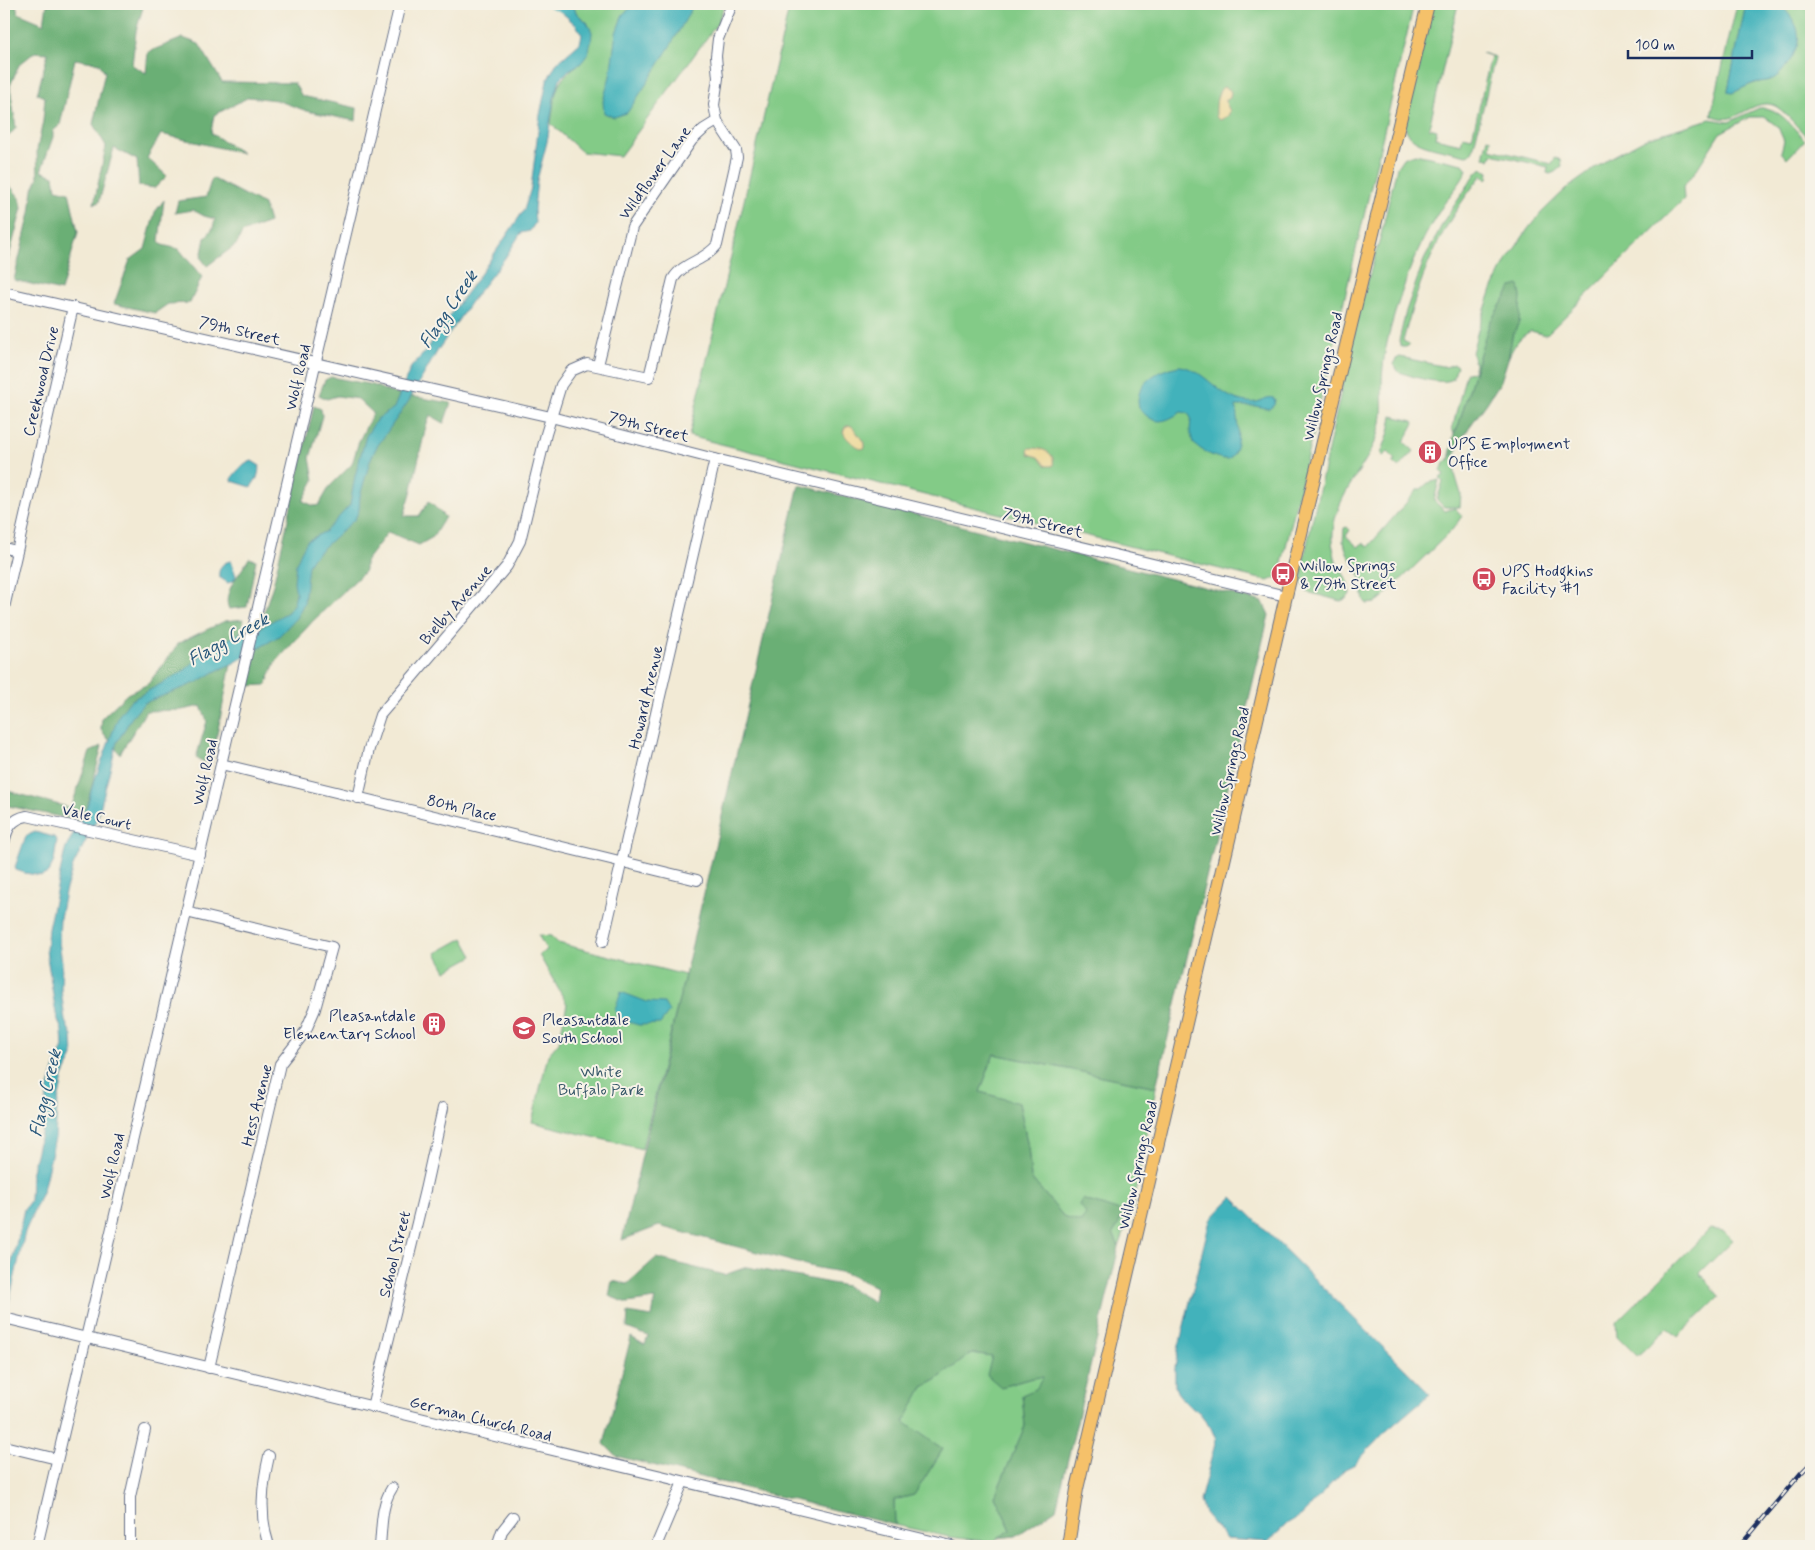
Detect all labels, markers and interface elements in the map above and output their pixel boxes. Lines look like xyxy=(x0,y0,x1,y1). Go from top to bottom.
scale bar xyxy=(1628,28,1751,60)
text: 100 m xyxy=(1635,36,1675,56)
street label: Wildflower Lane xyxy=(614,122,696,224)
water label: Flagg Creek xyxy=(414,265,486,354)
street label: Willow Springs Road xyxy=(1298,310,1349,443)
street label: 79th Street xyxy=(197,312,283,351)
street label: Creekwood Drive xyxy=(19,324,64,439)
street label: Wolf Road xyxy=(281,342,316,413)
street label: 79th Street xyxy=(606,407,692,448)
place label: UPS Employment Office xyxy=(1448,434,1571,473)
building icon: UPS Employment Office xyxy=(1417,439,1443,465)
street label: 79th Street xyxy=(1000,503,1086,544)
place label: Willow Springs & 79th Street xyxy=(1300,556,1397,595)
street label: Bielby Avenue xyxy=(415,560,497,650)
bus stop icon: Willow Springs & 79th Street xyxy=(1270,561,1296,587)
place label: UPS Hodgkins Facility #1 xyxy=(1502,561,1593,600)
bus stop icon: UPS Hodgkins Facility #1 xyxy=(1471,566,1497,592)
water label: Flagg Creek xyxy=(184,607,275,674)
street label: Howard Avenue xyxy=(624,643,669,751)
street label: Willow Springs Road xyxy=(1205,705,1256,838)
street label: Wolf Road xyxy=(188,737,223,808)
street label: 80th Place xyxy=(425,790,499,827)
street label: Vale Court xyxy=(60,799,133,836)
place label: Pleasantdale Elementary School xyxy=(283,1006,416,1045)
place label: Pleasantdale South School xyxy=(542,1010,629,1049)
building icon: Pleasantdale Elementary School xyxy=(421,1011,447,1037)
school or university icon: Pleasantdale South School xyxy=(511,1015,537,1041)
water label: Flagg Creek xyxy=(24,1046,70,1140)
street label: Hess Avenue xyxy=(237,1062,278,1149)
park label: White Buffalo Park xyxy=(558,1062,644,1101)
street label: Willow Springs Road xyxy=(1113,1099,1164,1232)
street label: Wolf Road xyxy=(95,1131,130,1202)
street label: School Street xyxy=(375,1209,416,1300)
street label: German Church Road xyxy=(407,1392,554,1447)

